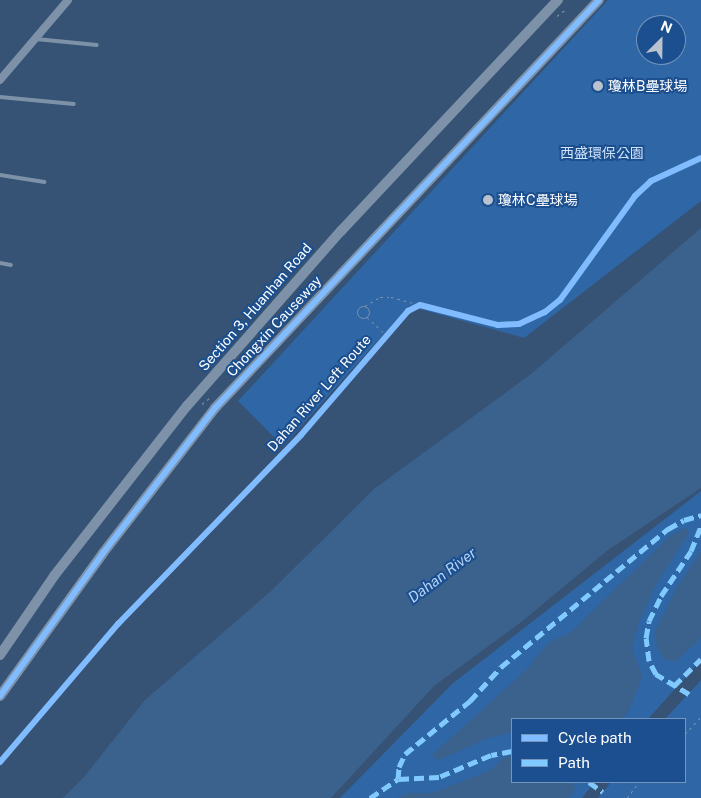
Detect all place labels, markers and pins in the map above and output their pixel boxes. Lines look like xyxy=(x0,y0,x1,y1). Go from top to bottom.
place label: 瓊林B壘球場 xyxy=(608,78,687,94)
marker: 瓊林B壘球場 xyxy=(592,80,604,92)
place label: 瓊林C壘球場 xyxy=(498,192,578,208)
marker: 瓊林C壘球場 xyxy=(482,194,494,206)

